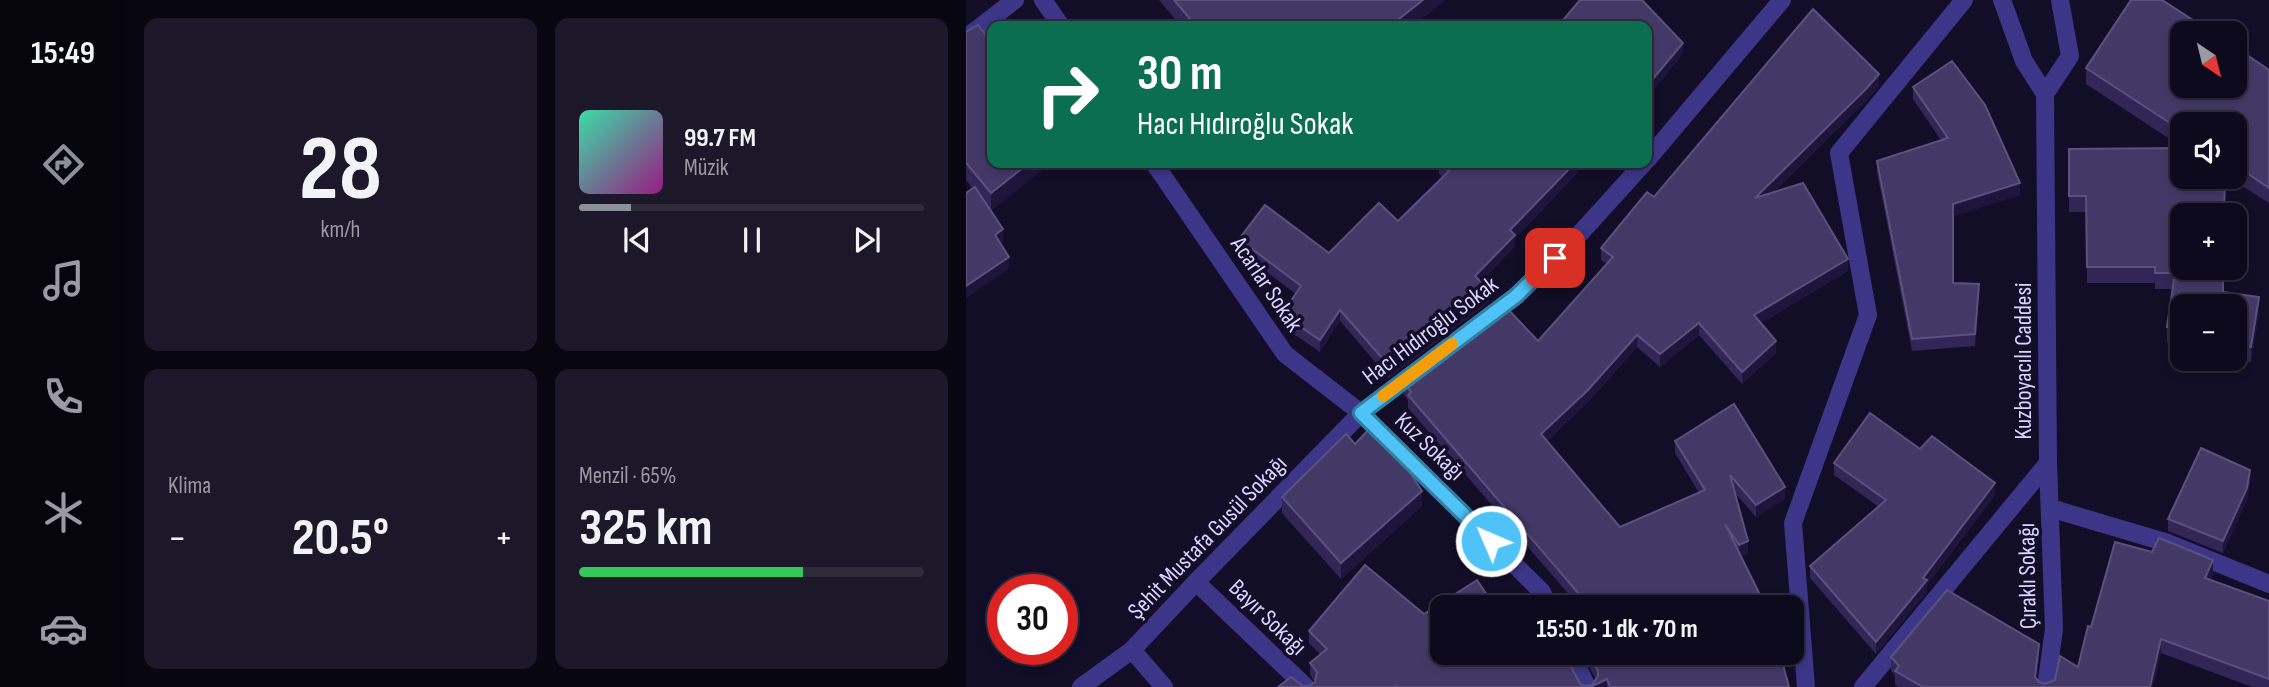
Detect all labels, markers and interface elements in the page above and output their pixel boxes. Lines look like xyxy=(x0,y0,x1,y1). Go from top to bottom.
north arrow xyxy=(2170,21,2247,98)
map controls xyxy=(2170,21,2247,371)
text: 15:49 xyxy=(31,34,95,73)
text: 30 m xyxy=(1137,45,1222,104)
icon: right xyxy=(1022,49,1113,140)
text: Hacı Hıdıroğlu Sokak xyxy=(1137,105,1353,144)
button: sound xyxy=(2170,112,2247,189)
text: 28 xyxy=(299,116,382,225)
text: 99.7 FM xyxy=(684,123,756,154)
icon: directions xyxy=(39,140,88,189)
text: Müzik xyxy=(684,154,729,182)
button: + xyxy=(2170,203,2247,280)
text: km/h xyxy=(321,216,360,244)
icon: previous xyxy=(618,221,656,259)
icon: pause xyxy=(733,221,771,259)
icon: next xyxy=(848,221,886,259)
pin xyxy=(1525,228,1585,288)
street label: Acarlar Sokak xyxy=(1224,230,1309,337)
icon: arrive xyxy=(1536,239,1574,277)
icon: music xyxy=(39,256,88,305)
street label: Hacı Hıdıroğlu Sokak xyxy=(1357,270,1504,391)
street label: Kuzboyacılı Caddesi xyxy=(2009,283,2038,439)
button: − xyxy=(2170,294,2247,371)
icon: phone xyxy=(39,372,88,421)
street label: Kuz Sokağı xyxy=(1389,406,1471,487)
street label: Şehit Mustafa Gusül Sokağı xyxy=(1122,449,1293,625)
text: Menzil · 65% xyxy=(579,462,676,490)
text: Klima xyxy=(168,472,211,500)
icon: climate xyxy=(39,488,88,537)
text: 325 km xyxy=(579,497,712,560)
position arrow xyxy=(1454,504,1528,578)
text: 20.5° xyxy=(292,507,389,570)
text: − xyxy=(168,516,187,561)
text: + xyxy=(494,516,513,561)
street label: Çıraklı Sokağı xyxy=(2012,523,2043,629)
street label: Bayır Sokağı xyxy=(1223,573,1313,661)
speed limit sign: 30 xyxy=(987,574,1078,665)
icon: car xyxy=(39,604,88,653)
text: 15:50 · 1 dk · 70 m xyxy=(1536,614,1698,645)

